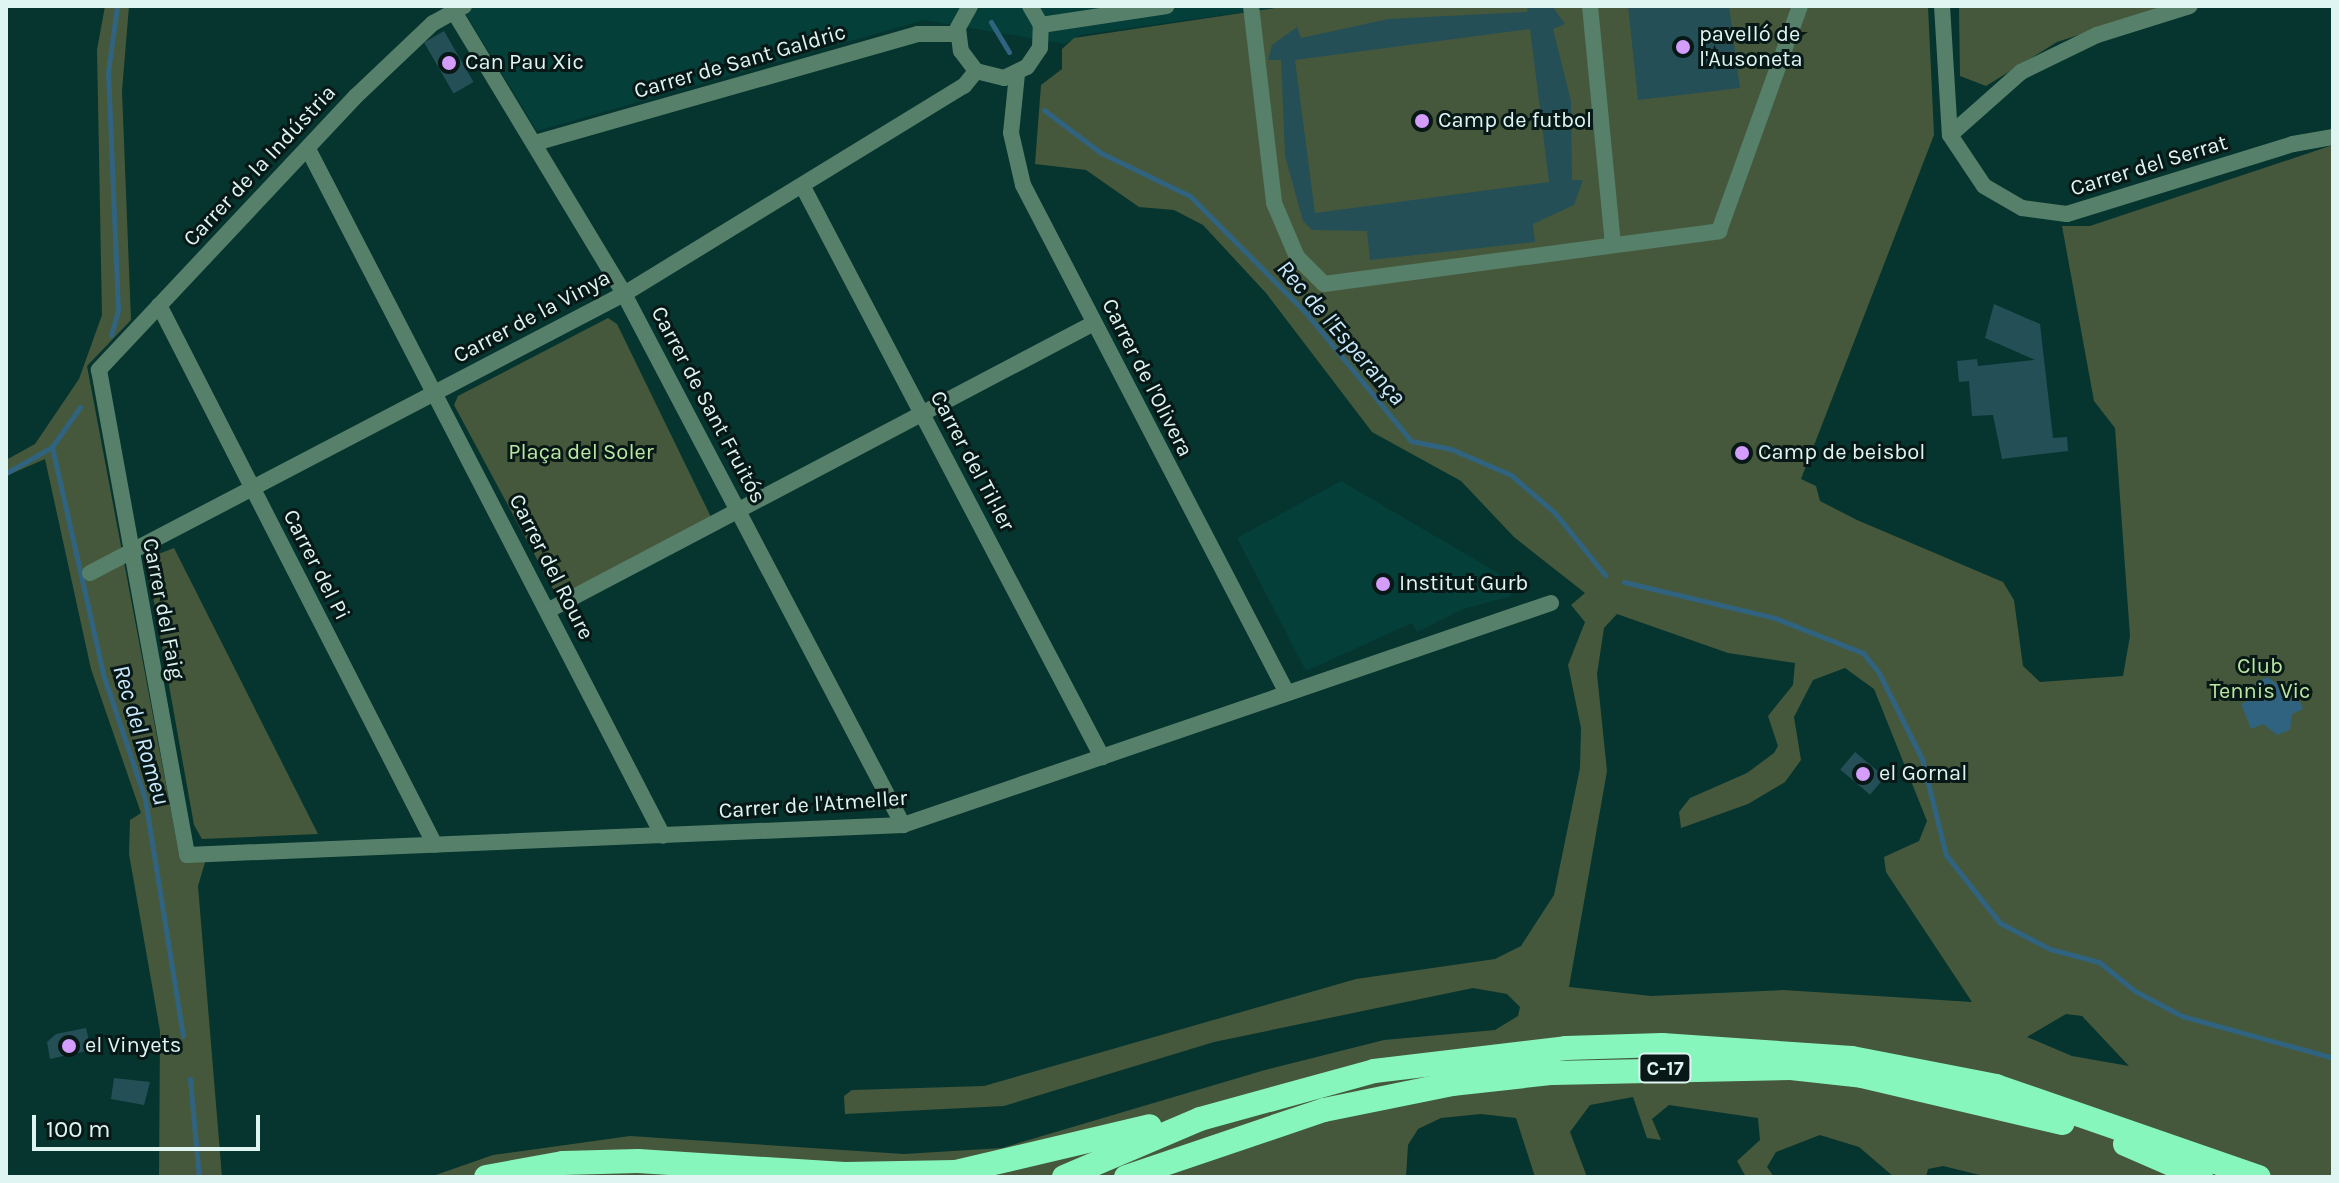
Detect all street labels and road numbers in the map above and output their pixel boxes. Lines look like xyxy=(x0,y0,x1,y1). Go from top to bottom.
street label: Carrer de Sant Galdric xyxy=(631,19,849,105)
street label: Carrer de la Indústria xyxy=(178,80,342,252)
street label: Carrer del Serrat xyxy=(2067,130,2231,202)
street label: Carrer de la Vinya xyxy=(449,265,615,369)
street label: Carrer de l'Olivera xyxy=(1096,294,1198,462)
street label: Carrer de Sant Fruitós xyxy=(645,302,771,508)
street label: Carrer del Til·ler xyxy=(924,386,1020,536)
street label: Carrer del Roure xyxy=(503,490,599,644)
street label: Carrer del Pi xyxy=(277,505,355,625)
street label: Carrer del Faig xyxy=(136,536,190,682)
street label: Carrer de l'Atmeller xyxy=(718,785,908,825)
road number: C-17 xyxy=(1637,1052,1693,1084)

